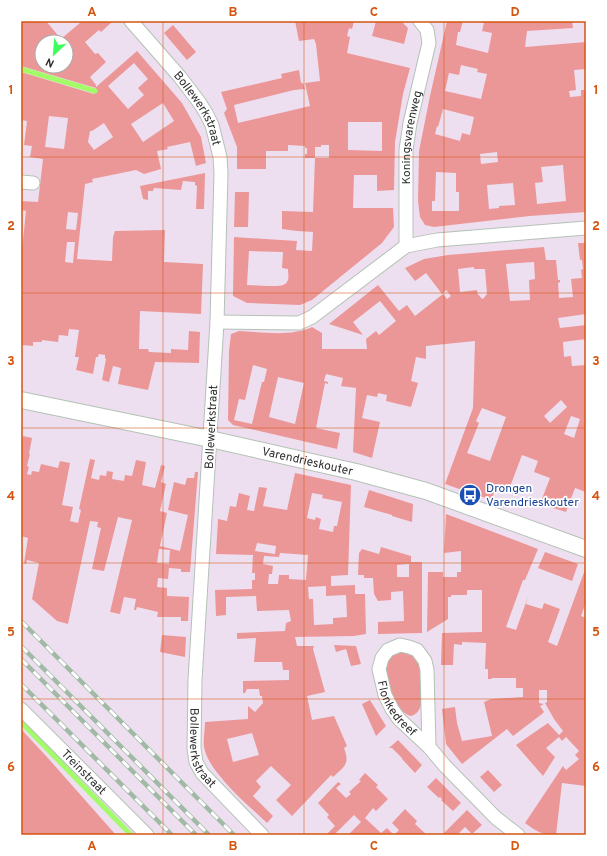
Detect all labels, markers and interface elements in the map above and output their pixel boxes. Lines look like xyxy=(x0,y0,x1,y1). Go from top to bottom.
text: A xyxy=(87,5,97,21)
text: B xyxy=(229,5,238,21)
text: C xyxy=(370,5,378,21)
text: D xyxy=(510,5,520,21)
north arrow xyxy=(34,34,74,74)
text: N xyxy=(43,54,57,70)
street label: Bollewerkstraat xyxy=(170,68,224,147)
text: 1 xyxy=(8,83,14,99)
text: 1 xyxy=(593,83,599,99)
street label: Koningsvarenweg xyxy=(399,89,426,185)
text: 2 xyxy=(7,219,15,235)
text: 2 xyxy=(592,219,600,235)
text: 3 xyxy=(7,354,15,370)
text: 3 xyxy=(592,354,600,370)
street label: Bollewerkstraat xyxy=(202,385,222,469)
street label: Varendrieskouter xyxy=(260,444,355,480)
place label: Drongen Varendrieskouter xyxy=(486,481,579,511)
bus stop icon: Drongen Varendrieskouter xyxy=(457,482,483,508)
text: 4 xyxy=(7,489,15,505)
text: 4 xyxy=(592,489,600,505)
text: 5 xyxy=(7,625,15,641)
text: 5 xyxy=(592,625,600,641)
street label: Flonkedreef xyxy=(373,679,419,740)
street label: Bollewerkstraat xyxy=(185,708,219,792)
street label: Treinstraat xyxy=(57,747,109,799)
text: 6 xyxy=(7,760,15,776)
text: 6 xyxy=(592,760,600,776)
text: A xyxy=(87,839,97,855)
text: B xyxy=(229,839,238,855)
text: C xyxy=(370,839,378,855)
text: D xyxy=(510,839,520,855)

